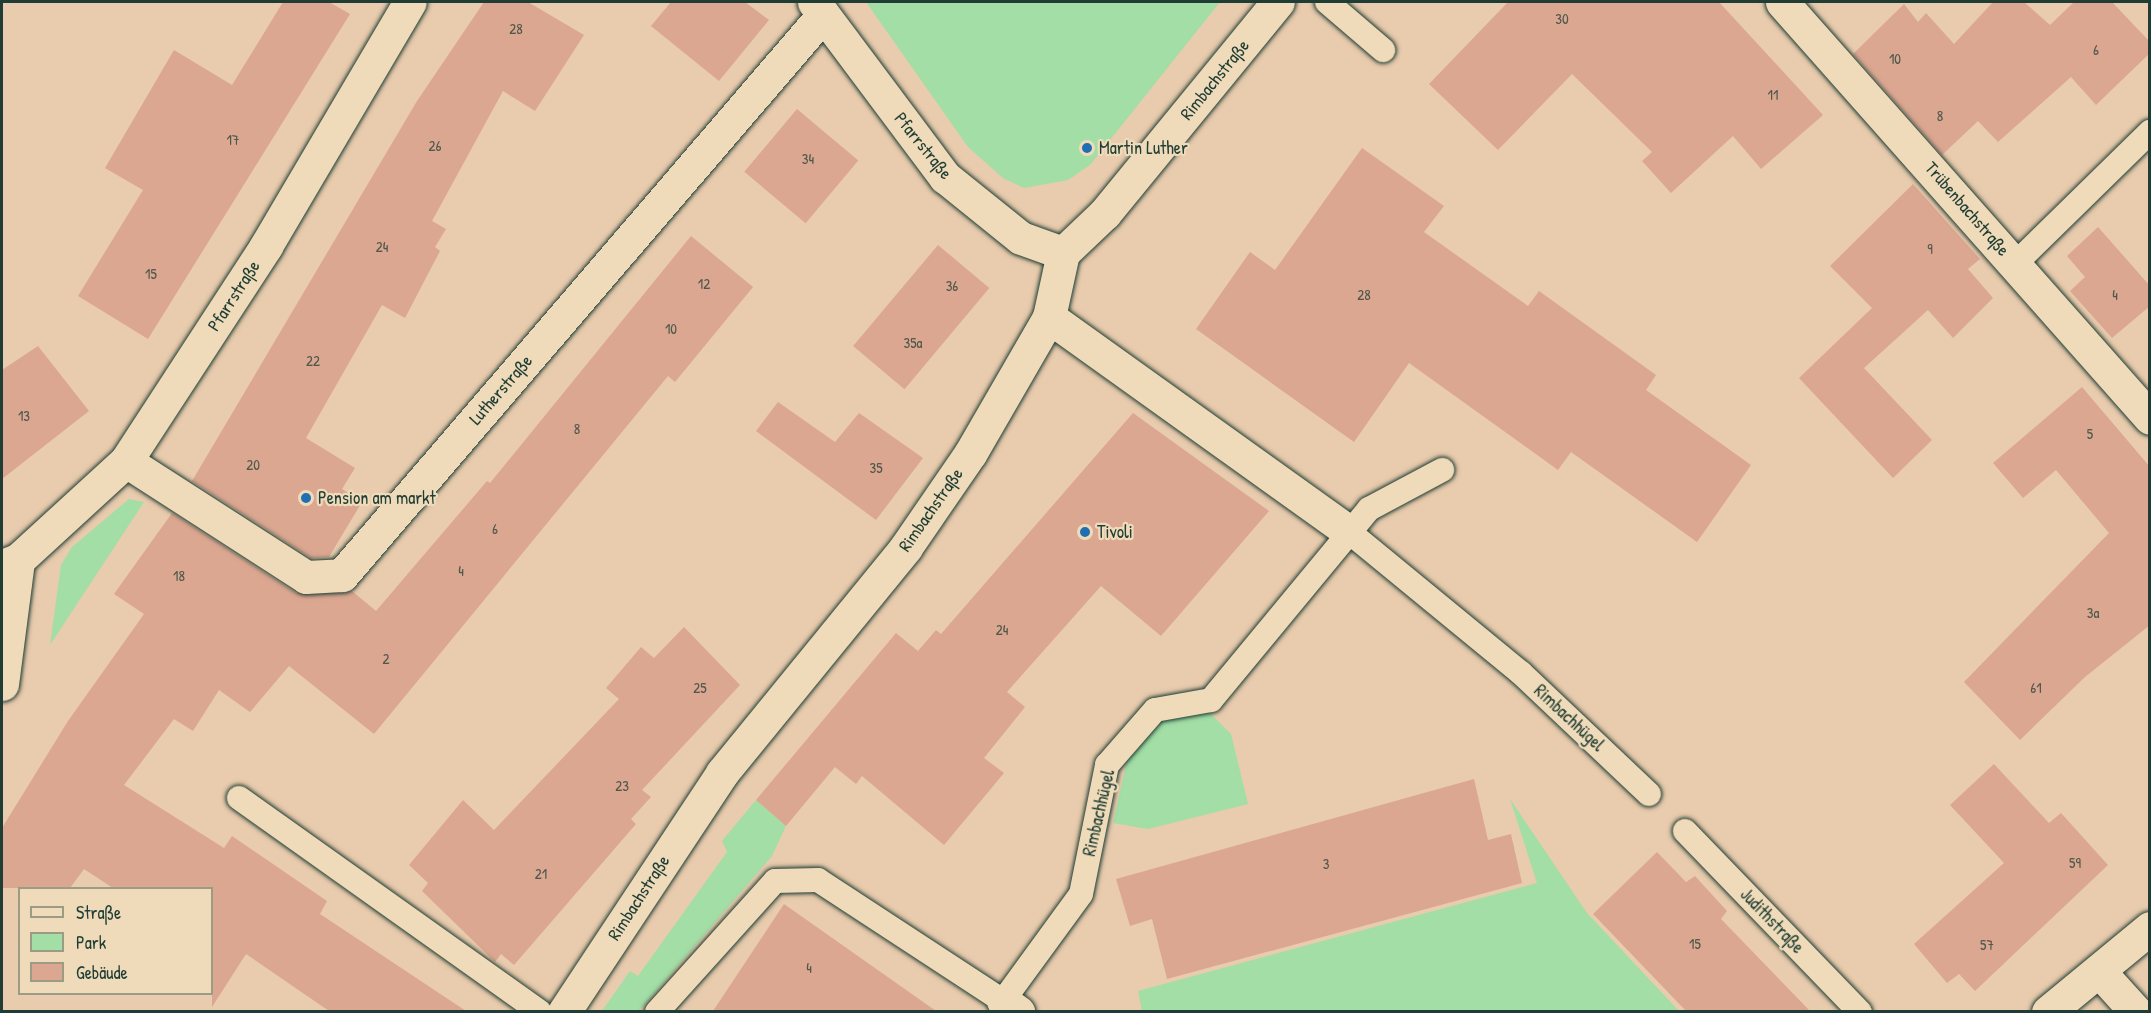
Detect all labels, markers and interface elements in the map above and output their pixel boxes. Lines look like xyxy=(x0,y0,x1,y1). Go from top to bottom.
house number: 30 xyxy=(1555,10,1569,28)
house number: 28 xyxy=(509,20,523,38)
street label: Rimbachstraße xyxy=(1176,35,1254,125)
house number: 6 xyxy=(2093,41,2099,59)
house number: 10 xyxy=(1889,50,1901,68)
house number: 11 xyxy=(1768,86,1778,104)
house number: 8 xyxy=(1937,107,1943,125)
street label: Pfarrstraße xyxy=(889,108,957,184)
house number: 17 xyxy=(227,131,239,149)
house number: 26 xyxy=(428,137,442,155)
place label: Martin Luther xyxy=(1099,137,1188,159)
marker: Martin Luther xyxy=(1080,141,1094,155)
house number: 34 xyxy=(802,150,814,168)
street label: Trübenbachstraße xyxy=(1920,157,2014,261)
house number: 24 xyxy=(376,238,388,256)
house number: 9 xyxy=(1927,240,1933,258)
street label: Pfarrstraße xyxy=(203,257,265,335)
house number: 15 xyxy=(145,265,157,283)
house number: 12 xyxy=(698,275,710,293)
house number: 36 xyxy=(946,277,958,295)
house number: 28 xyxy=(1357,286,1371,304)
house number: 4 xyxy=(2112,286,2118,304)
house number: 10 xyxy=(665,320,677,338)
house number: 35a xyxy=(904,334,922,352)
street label: Lutherstraße xyxy=(465,351,537,429)
house number: 22 xyxy=(306,352,320,370)
house number: 13 xyxy=(18,407,30,425)
house number: 8 xyxy=(574,420,580,438)
house number: 5 xyxy=(2087,425,2093,443)
house number: 20 xyxy=(246,456,260,474)
house number: 35 xyxy=(869,459,883,477)
street label: Rimbachstraße xyxy=(894,464,968,556)
place label: Pension am markt xyxy=(318,487,436,509)
marker: Pension am markt xyxy=(299,491,313,505)
house number: 6 xyxy=(492,520,498,538)
place label: Tivoli xyxy=(1097,521,1133,543)
marker: Tivoli xyxy=(1078,525,1092,539)
house number: 4 xyxy=(458,562,464,580)
house number: 18 xyxy=(173,567,185,585)
house number: 3a xyxy=(2087,604,2099,622)
house number: 24 xyxy=(996,621,1008,639)
house number: 2 xyxy=(382,650,390,668)
house number: 25 xyxy=(693,679,707,697)
house number: 61 xyxy=(2030,679,2042,697)
street label: Rimbachhügel xyxy=(1529,680,1609,756)
street label: Rimbachhügel xyxy=(1079,768,1119,858)
house number: 23 xyxy=(615,777,629,795)
street label: Rimbachstraße xyxy=(603,851,675,945)
house number: 59 xyxy=(2069,854,2081,872)
house number: 3 xyxy=(1323,855,1329,873)
house number: 21 xyxy=(535,865,547,883)
street label: Judithstraße xyxy=(1736,884,1808,958)
legend xyxy=(18,887,213,995)
text: Straße xyxy=(76,900,121,925)
text: Park xyxy=(76,930,106,955)
house number: 15 xyxy=(1689,935,1701,953)
house number: 57 xyxy=(1980,936,1994,954)
house number: 4 xyxy=(806,959,812,977)
text: Gebäude xyxy=(76,960,128,985)

